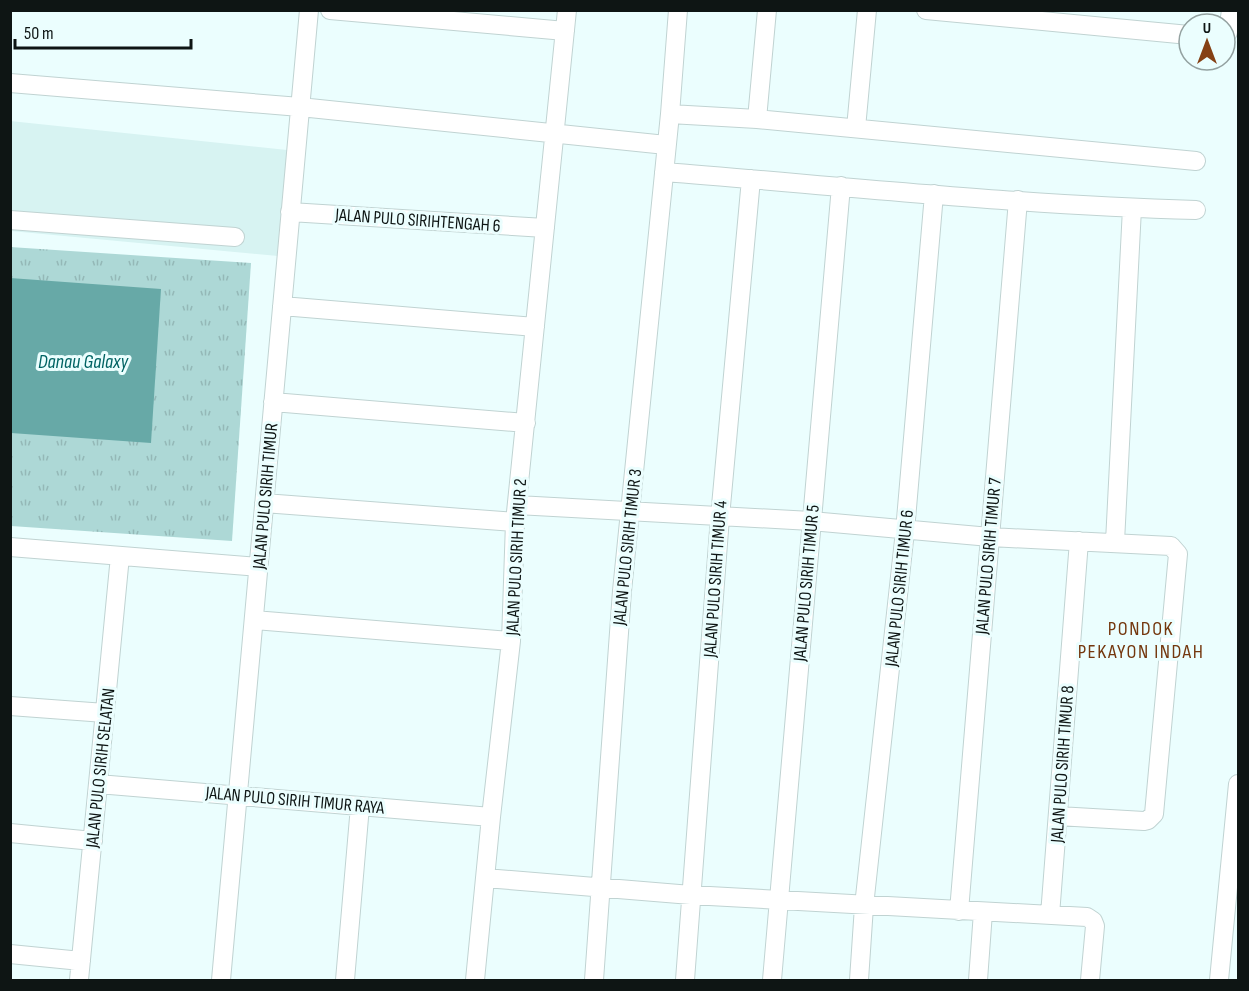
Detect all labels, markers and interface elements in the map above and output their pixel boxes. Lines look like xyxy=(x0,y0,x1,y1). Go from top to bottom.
scale bar xyxy=(15,12,190,50)
north arrow xyxy=(1177,12,1237,72)
text: U xyxy=(1203,19,1211,38)
text: 50 m xyxy=(24,23,54,44)
street label: JALAN PULO SIRIHTENGAH 6 xyxy=(334,204,501,237)
water label: Danau Galaxy xyxy=(38,350,130,374)
street label: JALAN PULO SIRIH TIMUR xyxy=(249,422,282,571)
street label: JALAN PULO SIRIH TIMUR 3 xyxy=(609,468,646,627)
street label: JALAN PULO SIRIH TIMUR 7 xyxy=(971,476,1006,636)
street label: JALAN PULO SIRIH TIMUR 2 xyxy=(502,478,531,637)
street label: JALAN PULO SIRIH TIMUR 4 xyxy=(699,499,731,659)
street label: JALAN PULO SIRIH TIMUR 5 xyxy=(789,504,824,663)
street label: JALAN PULO SIRIH TIMUR 6 xyxy=(881,509,918,668)
district label: PONDOK PEKAYON INDAH xyxy=(1078,617,1204,664)
street label: JALAN PULO SIRIH TIMUR 8 xyxy=(1046,685,1078,844)
street label: JALAN PULO SIRIH SELATAN xyxy=(82,687,119,850)
street label: JALAN PULO SIRIH TIMUR RAYA xyxy=(204,782,385,819)

